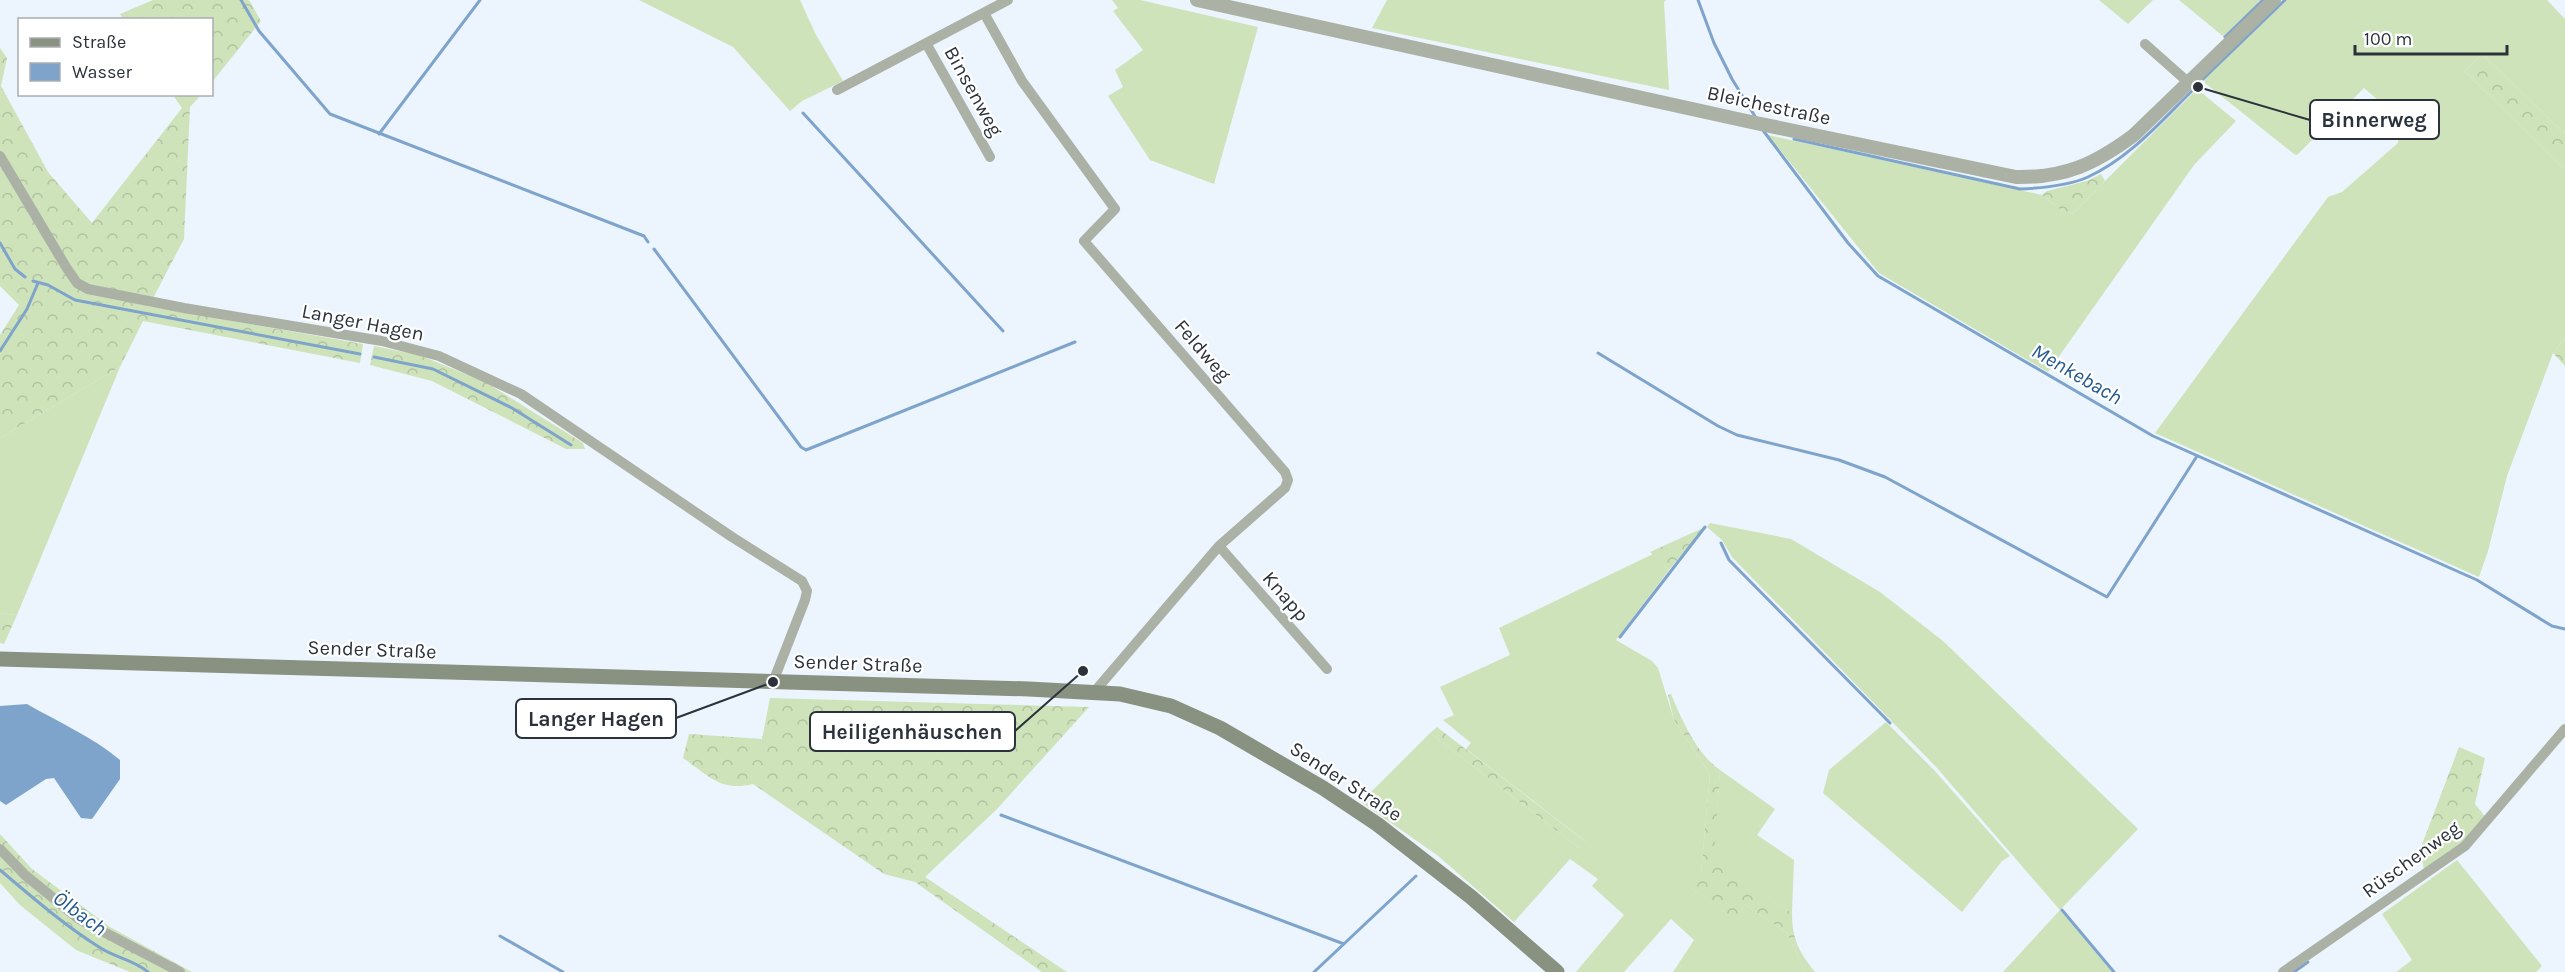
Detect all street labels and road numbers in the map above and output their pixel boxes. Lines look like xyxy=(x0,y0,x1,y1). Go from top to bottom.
street label: Binsenweg xyxy=(939,42,1008,140)
street label: Bleichestraße xyxy=(1705,81,1833,130)
street label: Langer Hagen xyxy=(300,299,426,346)
street label: Feldweg xyxy=(1170,315,1235,386)
street label: Knapp xyxy=(1258,567,1314,626)
street label: Sender Straße xyxy=(307,636,437,663)
street label: Sender Straße xyxy=(793,650,923,677)
street label: Sender Straße xyxy=(1285,737,1406,826)
street label: Rüschenweg xyxy=(2358,816,2465,903)

